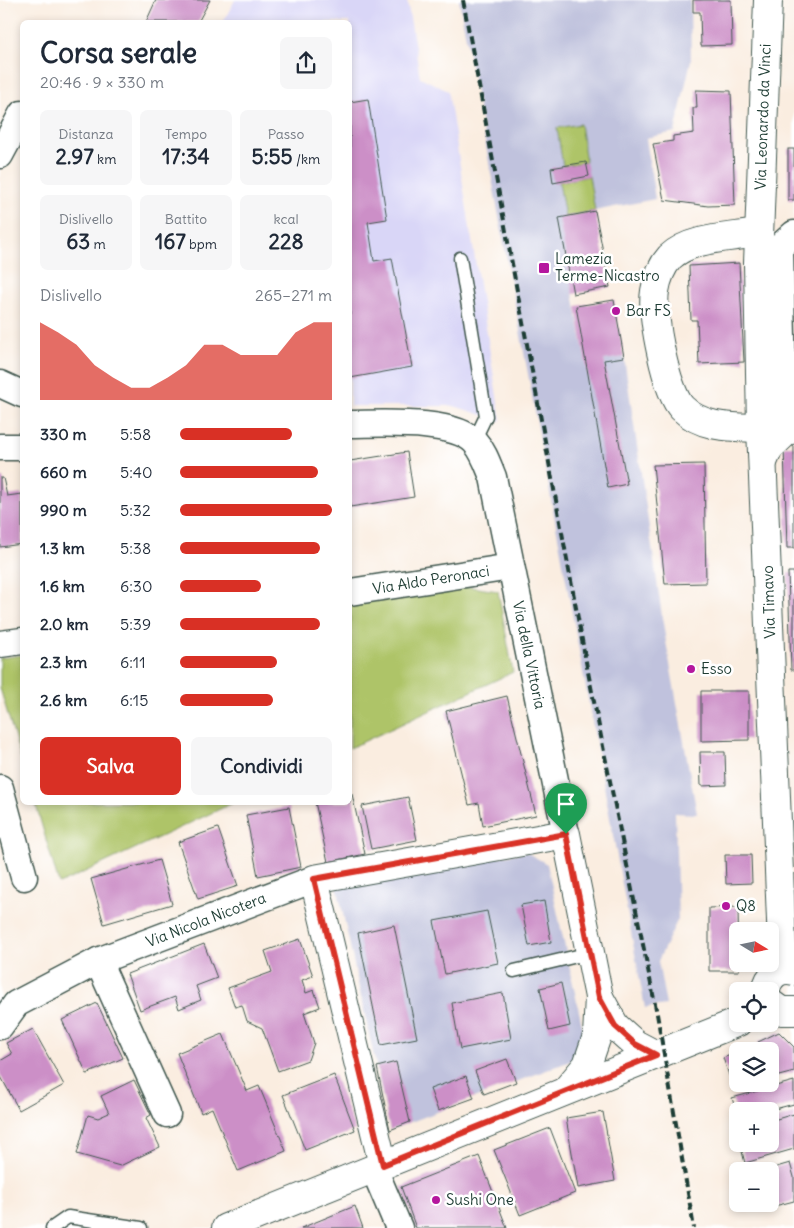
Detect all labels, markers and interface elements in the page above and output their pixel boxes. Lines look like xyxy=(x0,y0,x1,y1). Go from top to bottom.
text: Corsa serale xyxy=(40,35,197,71)
button: share xyxy=(280,37,332,89)
street label: Via Leonardo da Vinci xyxy=(750,43,775,191)
text: 20:46 · 9 × 330 m xyxy=(40,72,164,92)
text: Distanza xyxy=(59,125,113,143)
text: Tempo xyxy=(165,125,207,143)
text: Passo xyxy=(268,125,304,143)
text: 2.97 xyxy=(56,143,94,170)
text: 17:34 xyxy=(162,143,210,170)
text: 5:55 xyxy=(252,143,293,170)
text: km xyxy=(94,150,116,168)
text: /km xyxy=(293,150,320,168)
text: Dislivello xyxy=(59,210,113,228)
text: Battito xyxy=(165,210,207,228)
text: kcal xyxy=(273,210,299,228)
text: 63 xyxy=(66,228,90,255)
text: 167 xyxy=(155,228,186,255)
text: 228 xyxy=(268,228,304,255)
text: m xyxy=(90,235,106,253)
text: bpm xyxy=(186,235,217,253)
place label: Lamezia Terme-Nicastro xyxy=(555,249,660,285)
marker: Lamezia Terme-Nicastro xyxy=(537,261,551,275)
text: Dislivello xyxy=(40,285,102,305)
text: 265–271 m xyxy=(255,285,332,305)
place label: Bar FS xyxy=(626,301,671,320)
marker: Bar FS xyxy=(610,305,622,317)
text: 330 m xyxy=(40,424,87,444)
text: 5:58 xyxy=(120,424,151,444)
text: 660 m xyxy=(40,462,87,482)
text: 5:40 xyxy=(120,462,153,482)
text: 990 m xyxy=(40,500,87,520)
text: 5:32 xyxy=(120,500,151,520)
text: 1.3 km xyxy=(40,538,85,558)
text: 5:38 xyxy=(120,538,151,558)
street label: Via Aldo Peronaci xyxy=(371,561,491,598)
street label: Via Timavo xyxy=(758,565,779,639)
text: 1.6 km xyxy=(40,576,85,596)
text: 6:30 xyxy=(120,576,152,596)
street label: Via della Vittoria xyxy=(509,599,550,711)
text: 2.0 km xyxy=(40,614,89,634)
text: 5:39 xyxy=(120,614,151,634)
text: 2.3 km xyxy=(40,652,87,672)
text: 6:11 xyxy=(120,652,146,672)
place label: Esso xyxy=(701,659,732,678)
marker: Esso xyxy=(685,663,697,675)
text: 2.6 km xyxy=(40,690,87,710)
text: 6:15 xyxy=(120,690,148,710)
button: Salva xyxy=(40,737,181,795)
button: Condividi xyxy=(191,737,332,795)
pin xyxy=(545,783,587,834)
icon: arrive xyxy=(552,790,580,818)
street label: Via Nicola Nicotera xyxy=(143,888,269,951)
place label: Q8 xyxy=(736,896,756,915)
marker: Q8 xyxy=(720,900,732,912)
north arrow xyxy=(729,922,779,972)
map controls xyxy=(729,922,779,1212)
button: locate xyxy=(729,982,779,1032)
button: layers xyxy=(729,1042,779,1092)
button: + xyxy=(729,1102,779,1152)
button: − xyxy=(729,1162,779,1212)
place label: Sushi One xyxy=(446,1190,514,1209)
marker: Sushi One xyxy=(430,1194,442,1206)

